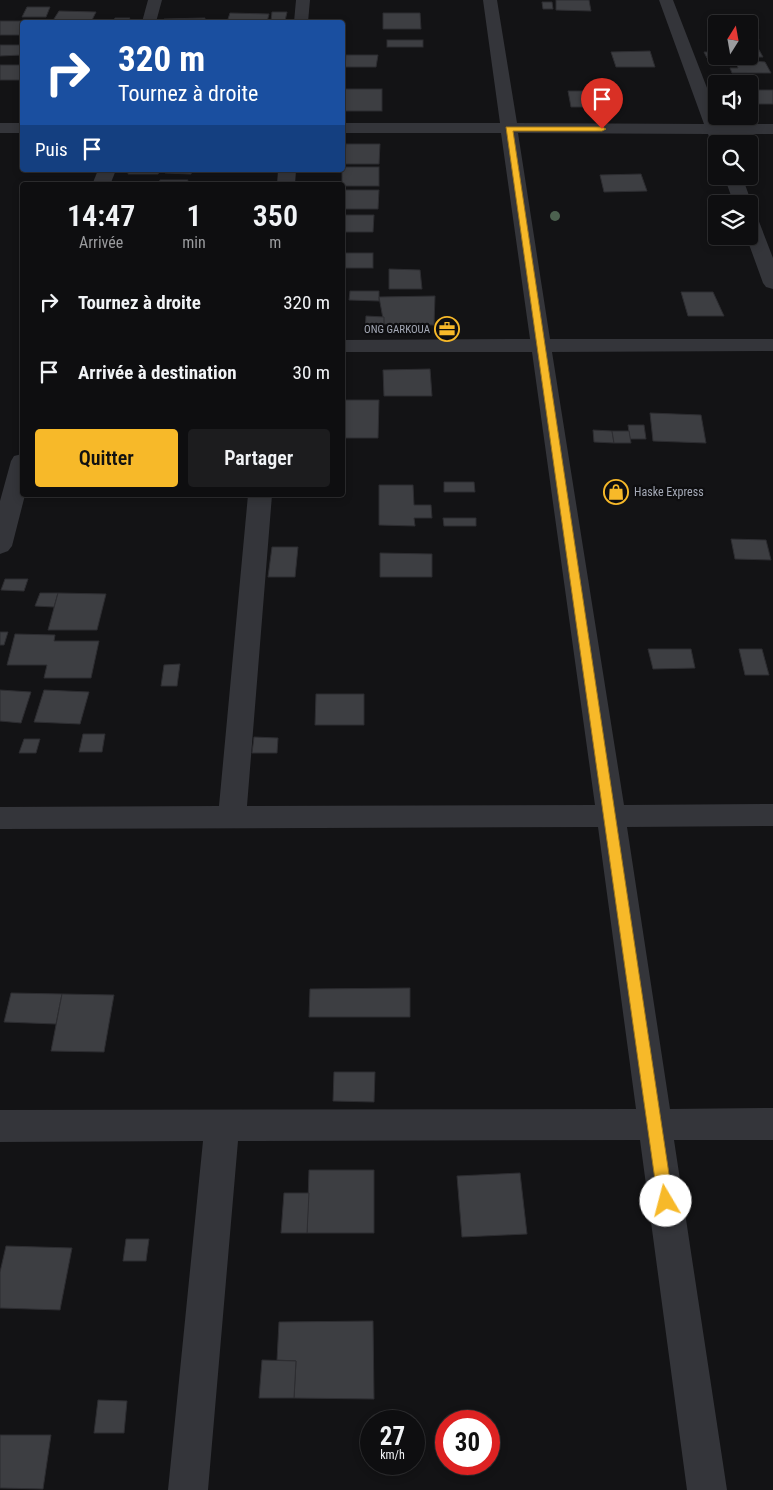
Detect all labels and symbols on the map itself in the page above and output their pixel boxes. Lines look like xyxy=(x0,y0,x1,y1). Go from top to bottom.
north arrow xyxy=(708,15,758,65)
pin xyxy=(581,78,623,129)
office icon: ONG GARKOUA xyxy=(434,316,460,342)
place label: ONG GARKOUA xyxy=(364,323,431,336)
shop icon: Haske Express xyxy=(603,479,629,505)
place label: Haske Express xyxy=(634,485,704,499)
position arrow xyxy=(639,1174,691,1226)
speed limit sign: 30 xyxy=(435,1410,500,1475)

